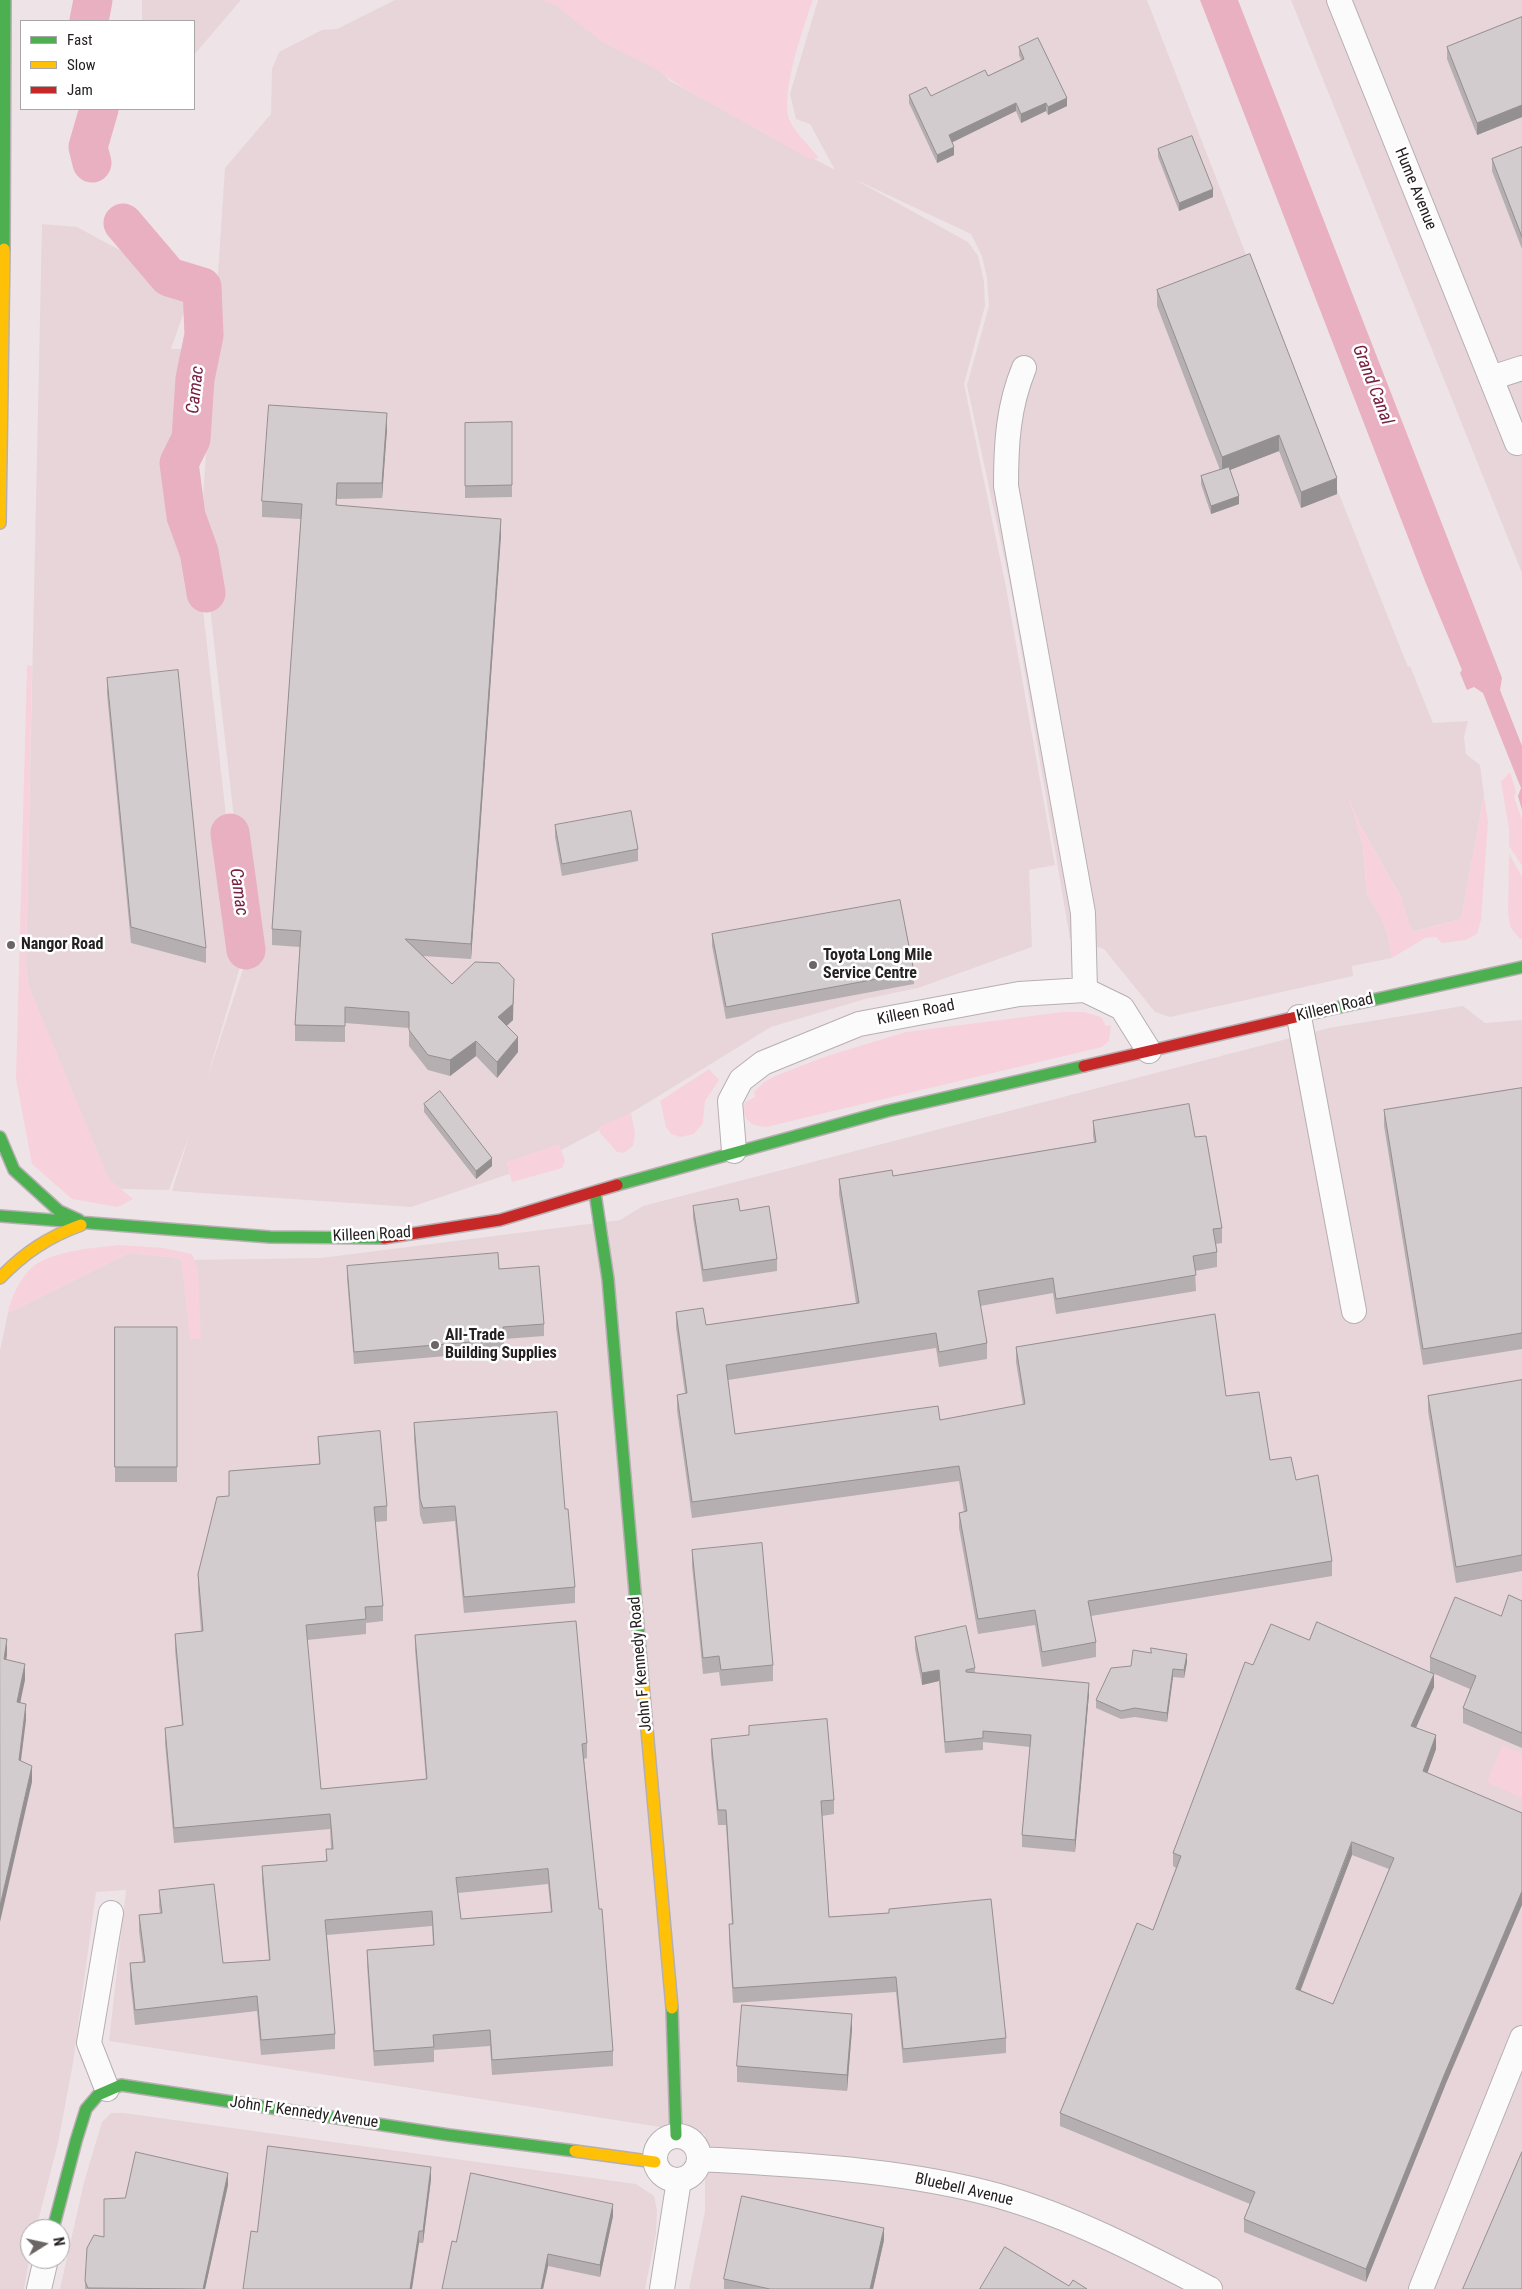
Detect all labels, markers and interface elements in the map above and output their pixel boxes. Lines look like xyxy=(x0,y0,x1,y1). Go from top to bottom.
legend xyxy=(20,20,195,110)
text: Fast xyxy=(67,31,92,49)
text: Slow xyxy=(67,56,96,74)
text: Jam xyxy=(67,81,93,99)
street label: Hume Avenue xyxy=(1390,145,1440,233)
water label: Grand Canal xyxy=(1347,342,1397,428)
water label: Camac xyxy=(183,365,209,415)
water label: Camac xyxy=(224,867,252,917)
place label: Nangor Road xyxy=(21,935,103,955)
marker: Nangor Road xyxy=(5,939,17,951)
place label: Toyota Long Mile Service Centre xyxy=(823,946,932,984)
marker: Toyota Long Mile Service Centre xyxy=(807,959,819,971)
street label: Killeen Road xyxy=(1295,990,1375,1026)
street label: Killeen Road xyxy=(876,996,956,1030)
street label: Killeen Road xyxy=(332,1223,412,1247)
place label: All-Trade Building Supplies xyxy=(445,1326,557,1364)
marker: All-Trade Building Supplies xyxy=(429,1339,441,1351)
street label: John F Kennedy Road xyxy=(626,1596,656,1732)
street label: John F Kennedy Avenue xyxy=(229,2093,379,2133)
street label: Bluebell Avenue xyxy=(913,2169,1015,2211)
north arrow xyxy=(20,2219,70,2269)
text: N xyxy=(50,2236,67,2247)

